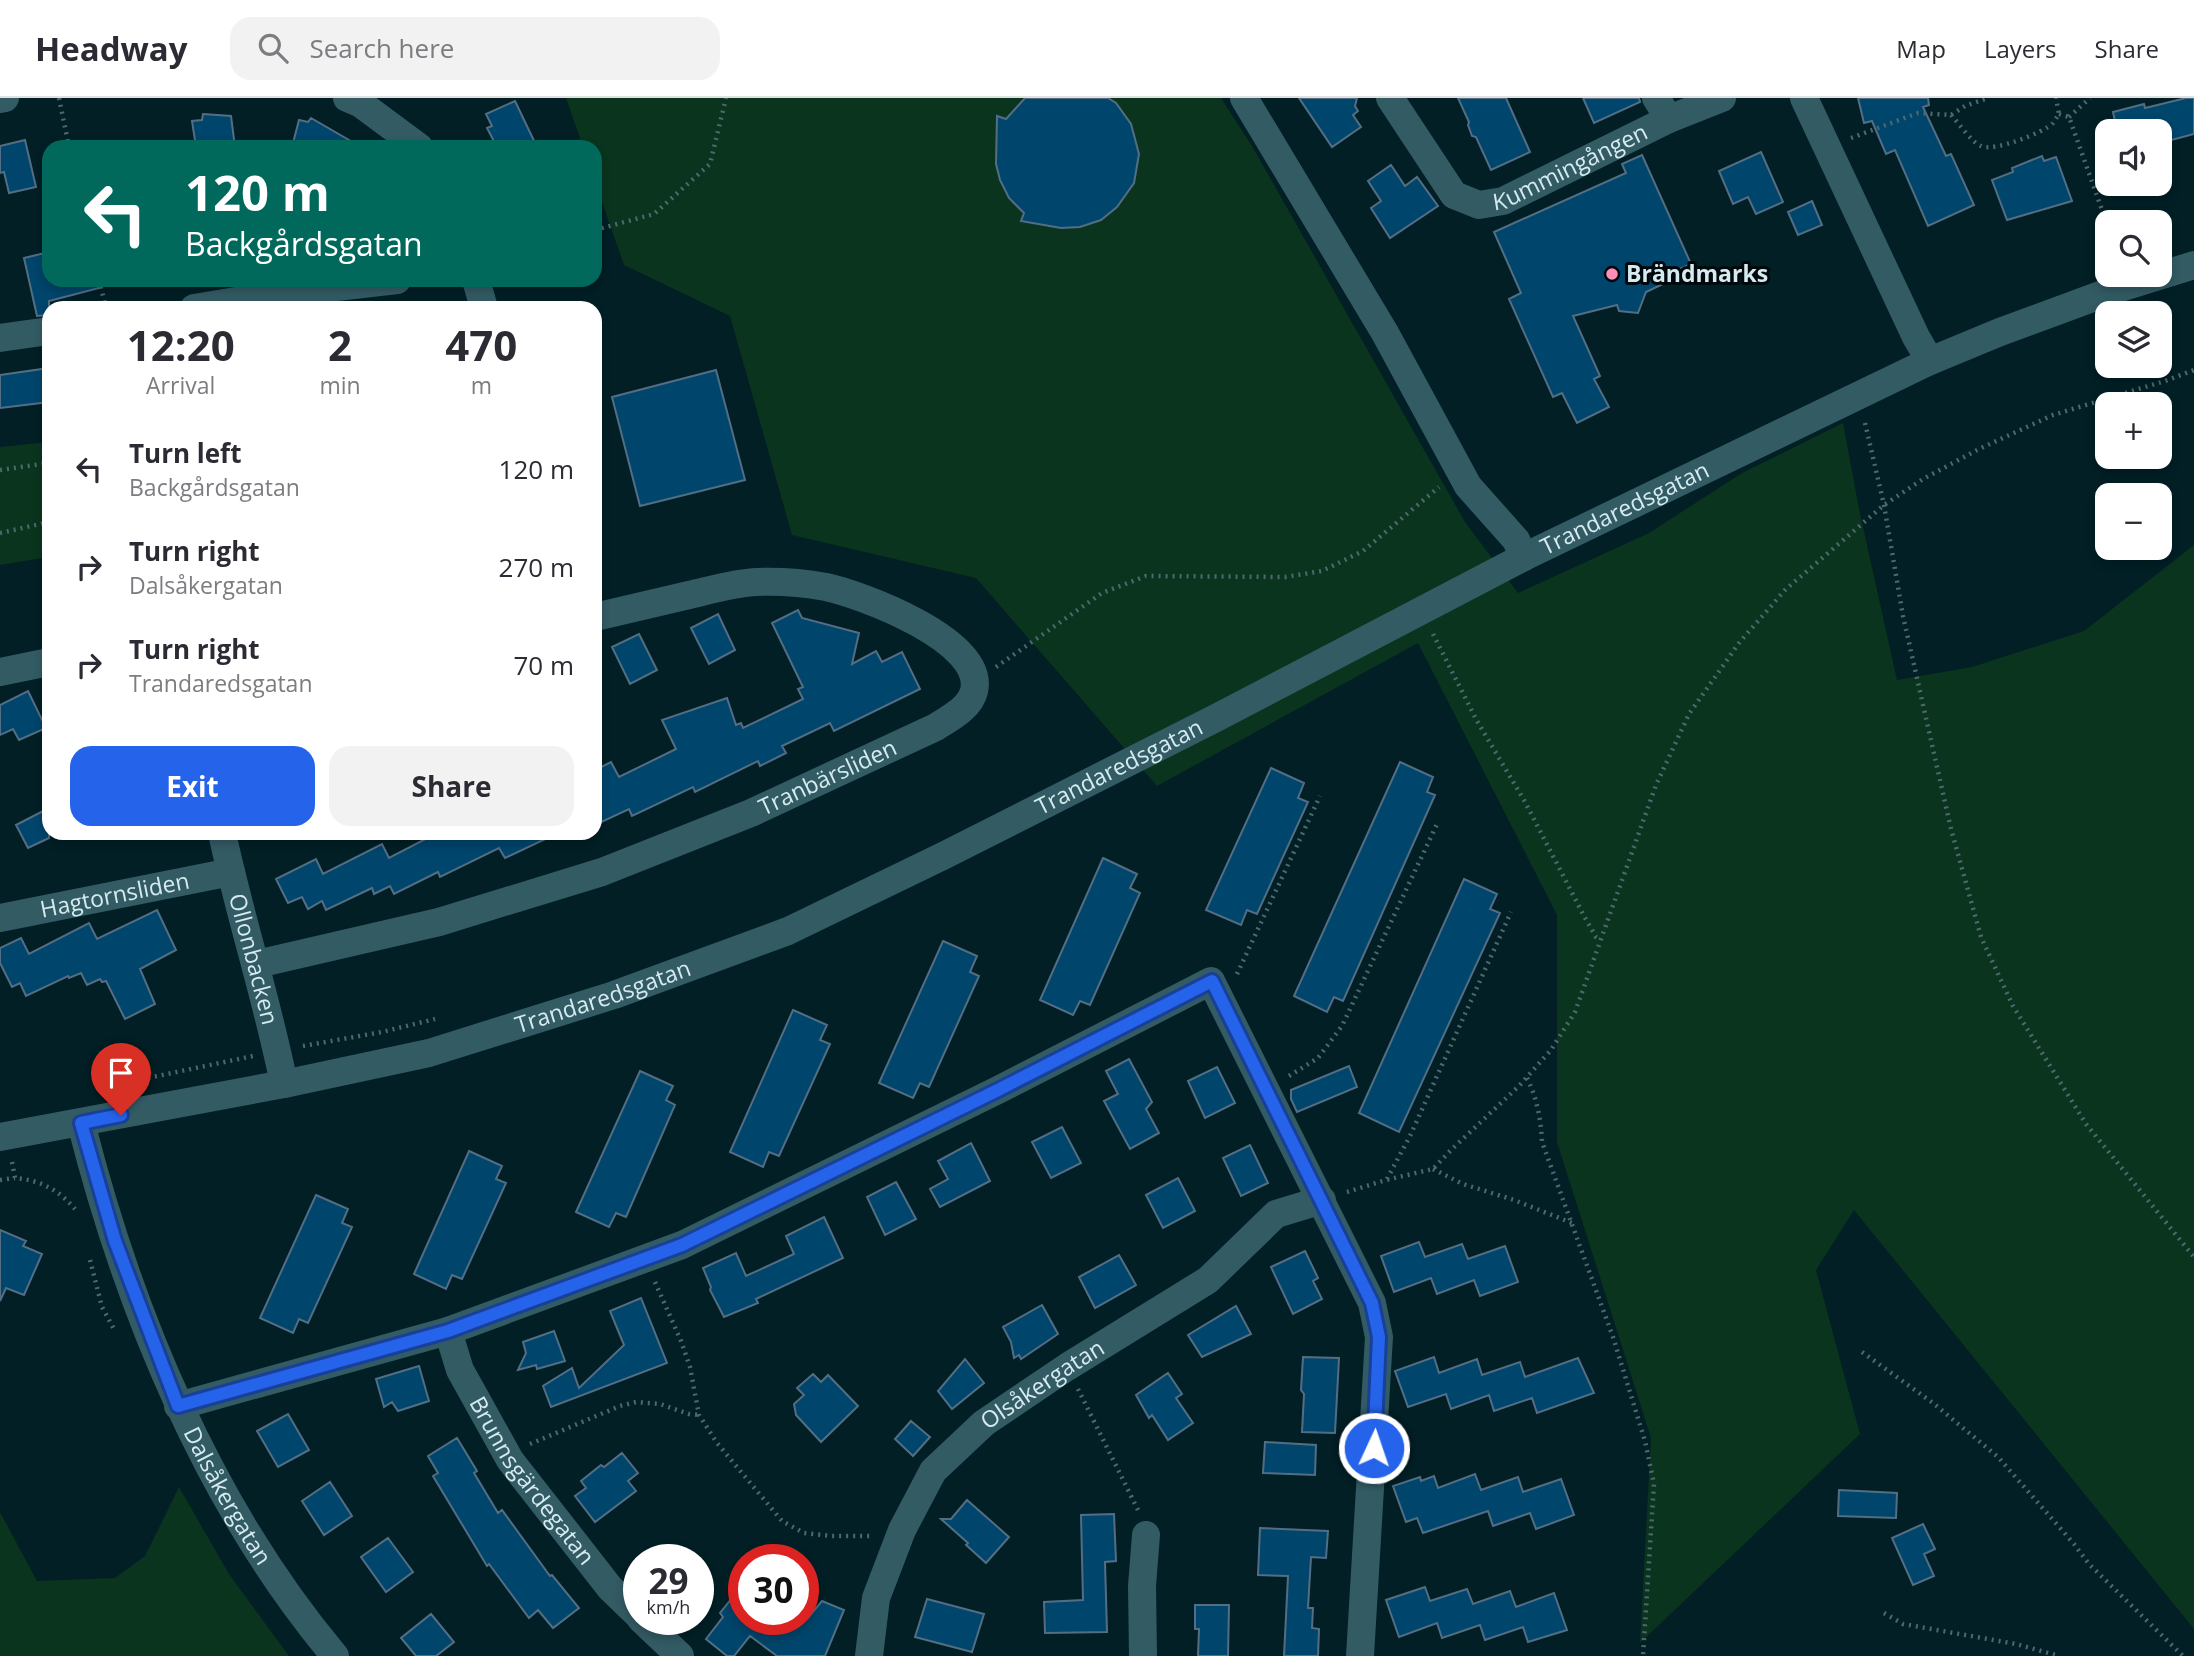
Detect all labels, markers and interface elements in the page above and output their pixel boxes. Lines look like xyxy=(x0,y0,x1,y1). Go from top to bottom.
search box xyxy=(230,17,720,80)
text: Headway xyxy=(35,26,188,71)
icon: search xyxy=(254,29,292,67)
text: Search here xyxy=(310,30,454,66)
text: Map xyxy=(1896,32,1946,65)
text: Layers xyxy=(1984,32,2057,65)
text: Share xyxy=(2095,32,2159,65)
street label: Kummingången xyxy=(1490,115,1653,217)
map controls xyxy=(2095,119,2172,560)
button: sound xyxy=(2095,119,2172,196)
text: 120 m xyxy=(185,159,330,225)
icon: left xyxy=(70,168,161,259)
button: search xyxy=(2095,210,2172,287)
text: Backgårdsgatan xyxy=(185,222,423,265)
place label: Brändmarks xyxy=(1626,257,1768,289)
marker: Brändmarks xyxy=(1604,266,1620,282)
button: layers xyxy=(2095,301,2172,378)
text: 12:20 xyxy=(127,316,235,373)
text: 2 xyxy=(328,316,352,373)
text: 470 xyxy=(445,316,517,373)
text: Arrival xyxy=(146,369,215,401)
text: min xyxy=(319,369,361,401)
text: m xyxy=(471,369,492,401)
button: + xyxy=(2095,392,2172,469)
text: Turn left xyxy=(129,435,241,471)
icon: left xyxy=(70,450,108,488)
text: 120 m xyxy=(499,451,574,487)
street label: Trandaredsgatan xyxy=(1535,453,1714,562)
text: Backgårdsgatan xyxy=(129,471,300,503)
button: − xyxy=(2095,483,2172,560)
text: Turn right xyxy=(129,533,260,569)
icon: right xyxy=(70,548,108,586)
text: 270 m xyxy=(499,549,574,585)
text: Dalsåkergatan xyxy=(129,569,283,601)
text: Turn right xyxy=(129,631,260,667)
icon: right xyxy=(70,646,108,684)
text: 70 m xyxy=(513,647,574,683)
text: Trandaredsgatan xyxy=(129,667,313,699)
street label: Trandaredsgatan xyxy=(1030,710,1208,822)
street label: Tranbärsliden xyxy=(753,731,901,822)
button: Exit xyxy=(70,746,315,826)
button: Share xyxy=(329,746,574,826)
street label: Hagtornsliden xyxy=(37,864,192,925)
street label: Ollonbacken xyxy=(222,890,287,1028)
street label: Trandaredsgatan xyxy=(511,951,695,1040)
pin xyxy=(91,1043,151,1115)
icon: arrive xyxy=(102,1054,140,1092)
street label: Olsåkergatan xyxy=(974,1331,1110,1436)
street label: Brunnsgärdegatan xyxy=(463,1390,603,1571)
position arrow xyxy=(1337,1411,1411,1485)
street label: Dalsåkergatan xyxy=(177,1421,280,1571)
speed limit sign: 30 xyxy=(728,1544,819,1635)
text: 29 xyxy=(648,1557,689,1604)
text: km/h xyxy=(647,1595,690,1619)

